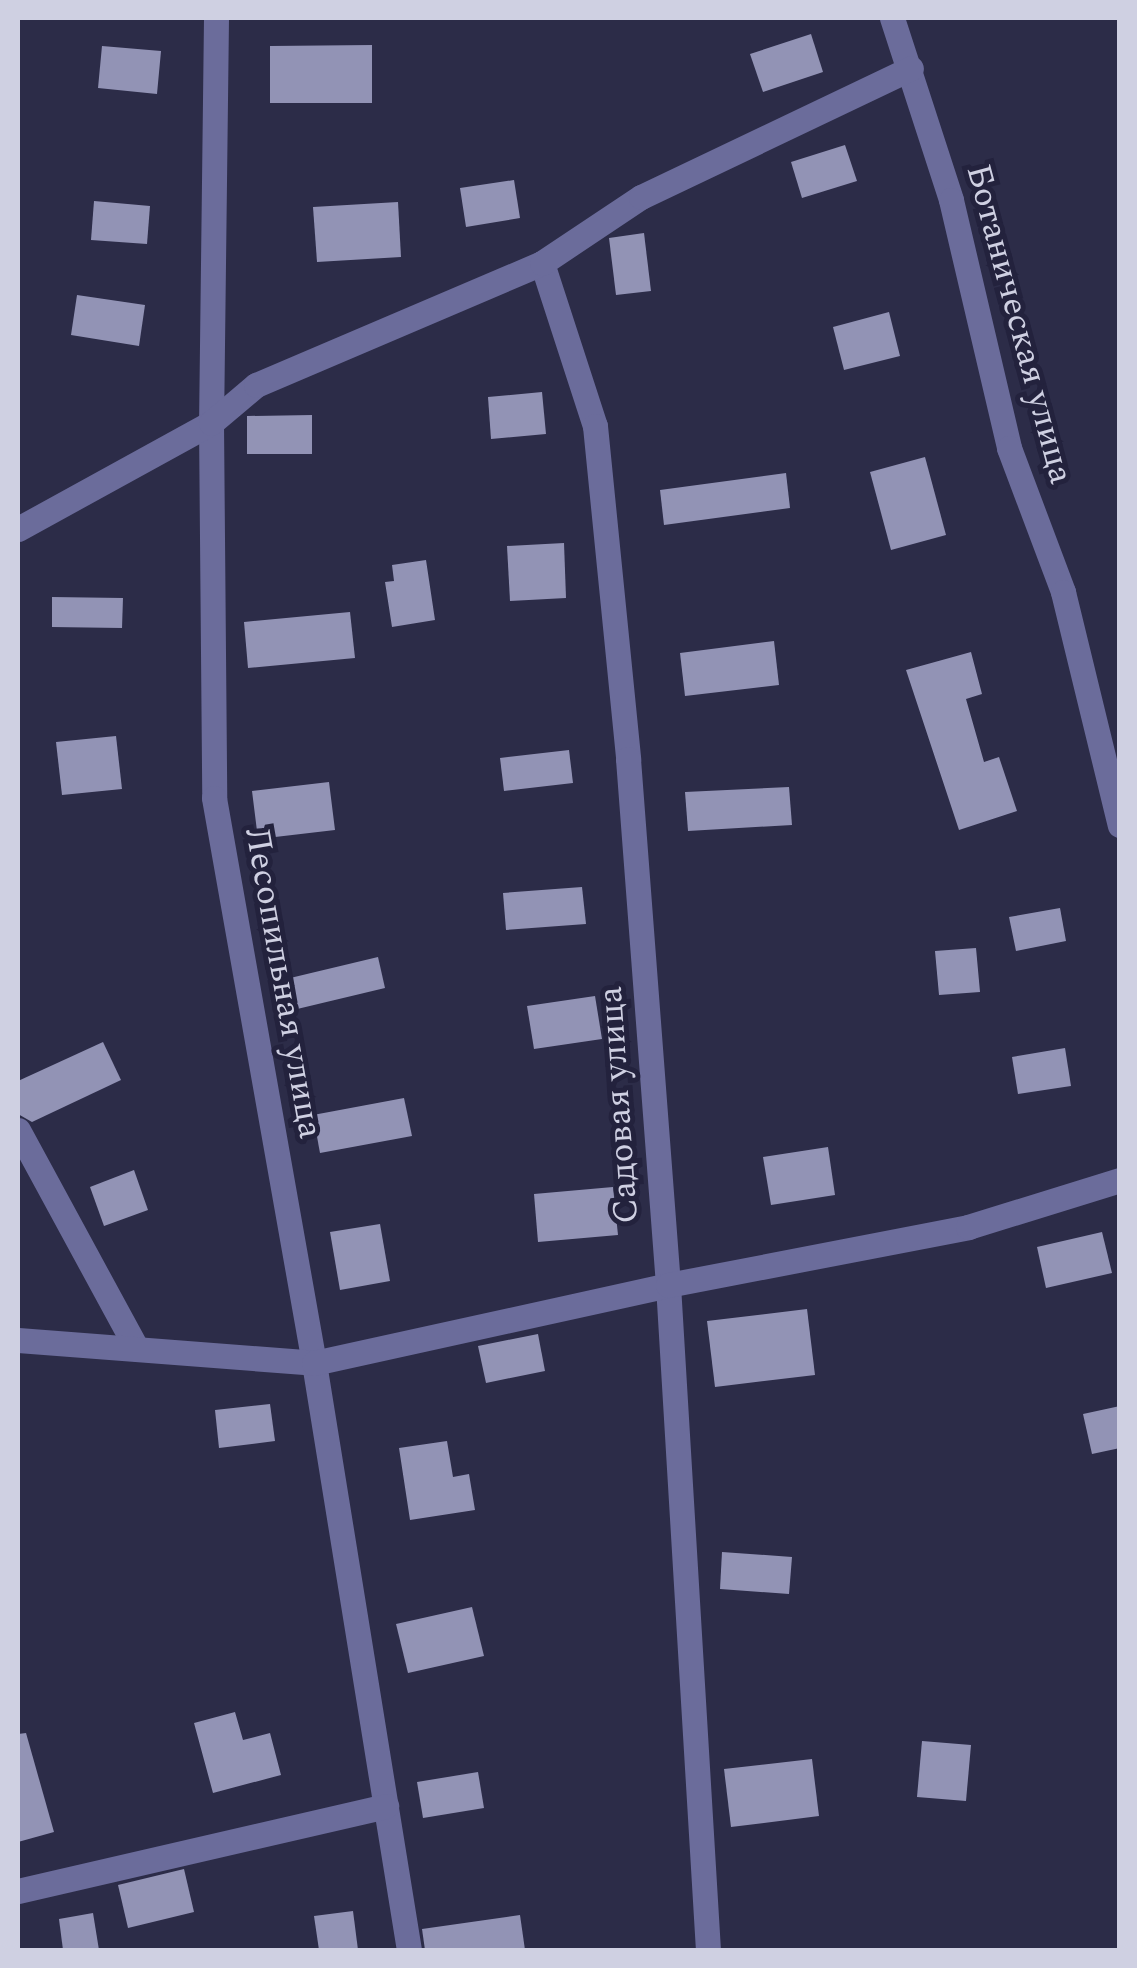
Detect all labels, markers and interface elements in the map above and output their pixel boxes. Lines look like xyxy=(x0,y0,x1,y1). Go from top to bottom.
street label: Ботаническая улица xyxy=(956,160,1082,488)
street label: Лесопильная улица xyxy=(235,824,331,1142)
street label: Садовая улица xyxy=(590,985,648,1225)

